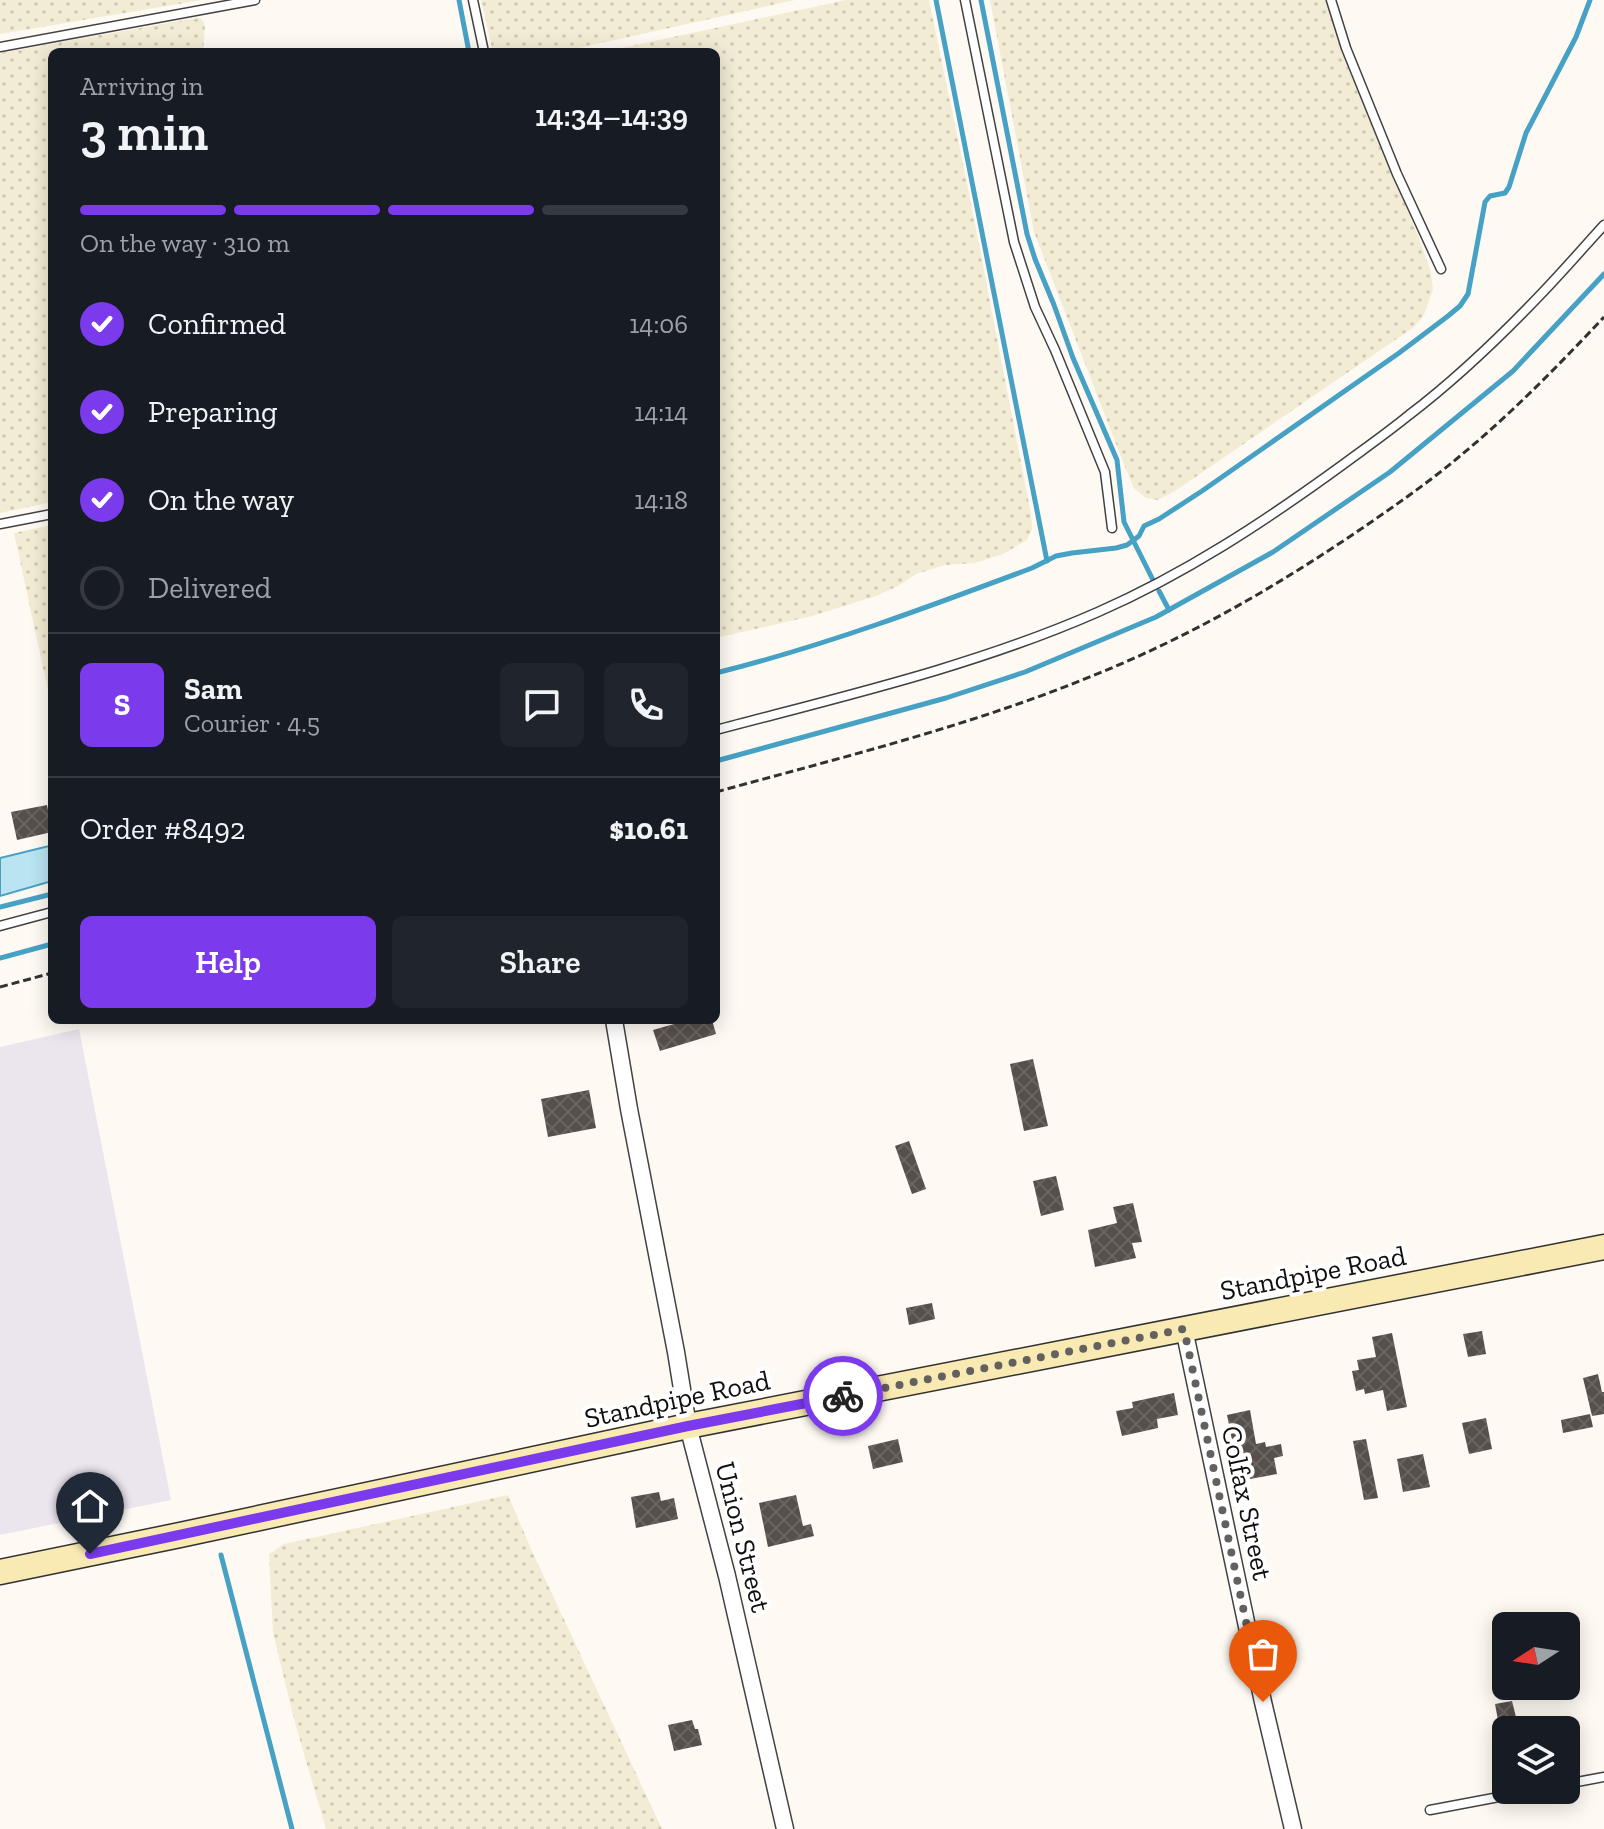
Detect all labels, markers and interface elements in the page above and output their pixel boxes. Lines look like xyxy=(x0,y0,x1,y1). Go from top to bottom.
text: Arriving in xyxy=(80,70,203,102)
text: 14:34–14:39 xyxy=(535,98,688,134)
text: 3 min xyxy=(80,101,208,163)
text: On the way · 310 m xyxy=(80,227,290,259)
icon: check xyxy=(80,302,124,346)
text: Confirmed xyxy=(148,306,286,342)
text: 14:06 xyxy=(629,308,688,340)
icon: check xyxy=(80,390,124,434)
text: Preparing xyxy=(148,394,278,430)
text: 14:14 xyxy=(634,396,688,428)
icon: check xyxy=(80,478,124,522)
text: On the way xyxy=(148,482,294,518)
text: 14:18 xyxy=(634,484,688,516)
text: Delivered xyxy=(148,570,271,606)
button: chat xyxy=(500,663,584,747)
button: phone xyxy=(604,663,688,747)
text: Sam xyxy=(184,671,242,707)
text: S xyxy=(114,687,130,723)
text: Courier · 4.5 xyxy=(184,707,320,739)
text: Order #8492 xyxy=(80,811,245,847)
text: $10.61 xyxy=(609,811,688,847)
button: Help xyxy=(80,916,376,1008)
button: Share xyxy=(392,916,688,1008)
street label: Standpipe Road xyxy=(1217,1239,1409,1307)
courier xyxy=(803,1356,883,1436)
street label: Standpipe Road xyxy=(581,1363,773,1435)
icon: bike xyxy=(821,1374,865,1418)
street label: Colfax Street xyxy=(1215,1423,1280,1584)
street label: Union Street xyxy=(708,1458,778,1616)
pin xyxy=(56,1472,124,1554)
icon: home xyxy=(68,1484,112,1528)
north arrow xyxy=(1492,1612,1580,1700)
map controls xyxy=(1492,1612,1580,1804)
pin xyxy=(1229,1620,1297,1702)
icon: bag xyxy=(1241,1632,1285,1676)
button: layers xyxy=(1492,1716,1580,1804)

